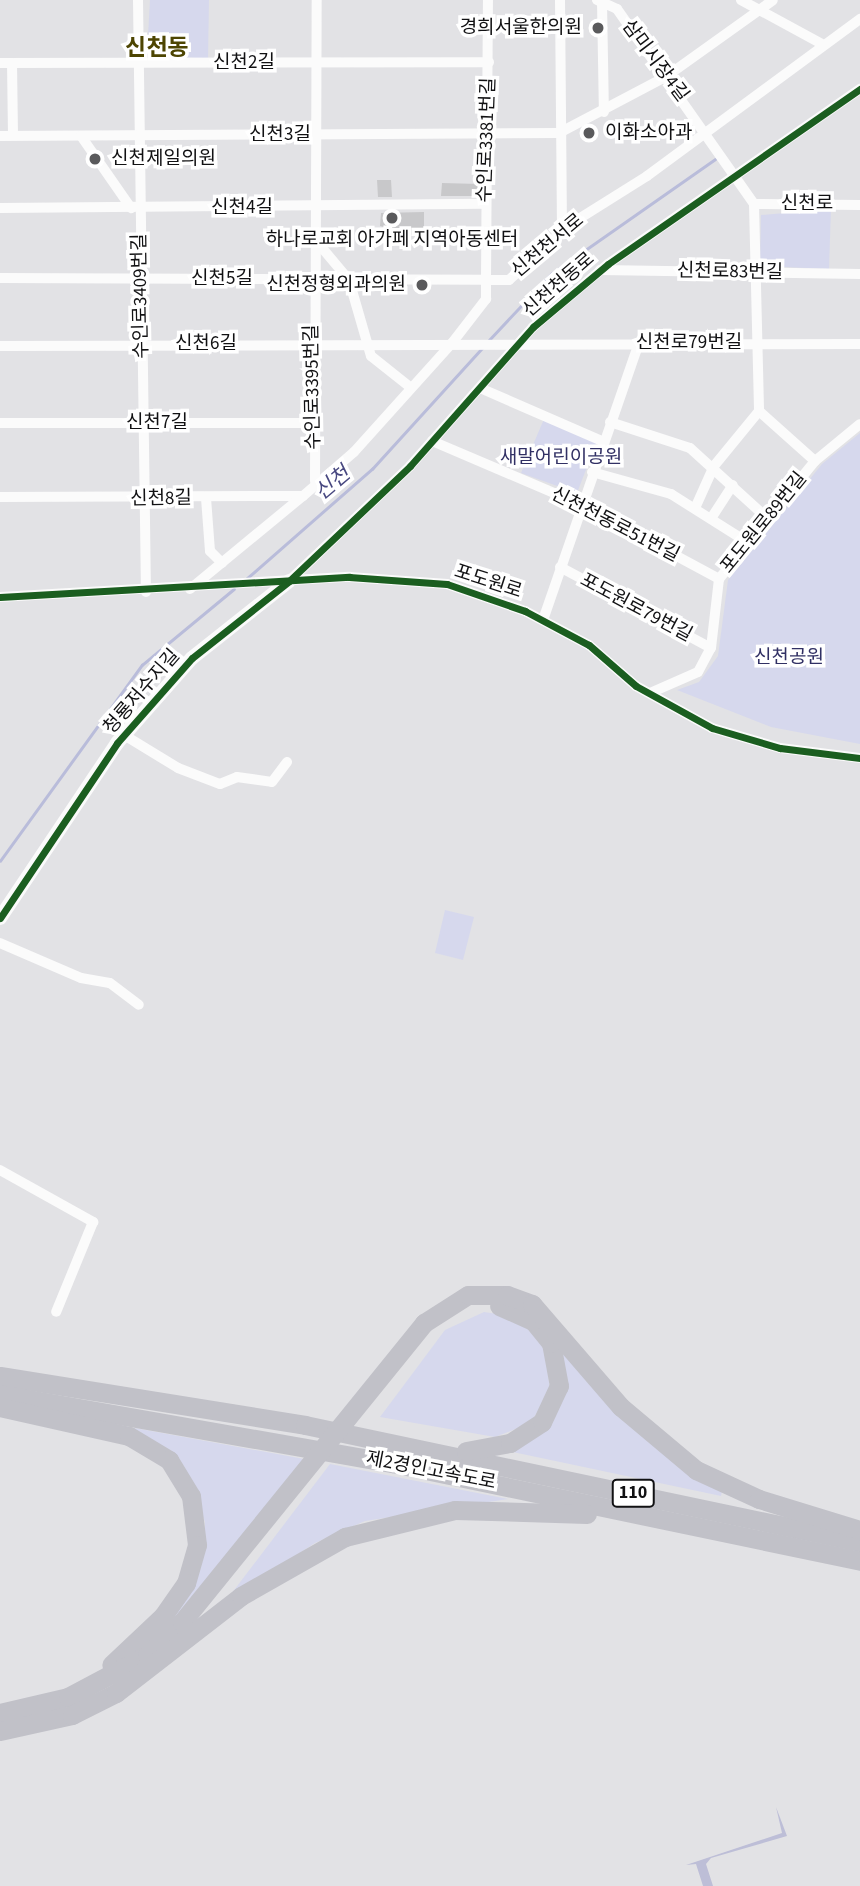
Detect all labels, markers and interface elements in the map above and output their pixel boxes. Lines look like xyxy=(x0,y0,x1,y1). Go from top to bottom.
street label: 삼미시장4길 xyxy=(617,15,693,107)
place label: 경희서울한의원 xyxy=(460,17,582,39)
marker: 경희서울한의원 xyxy=(588,18,608,38)
district label: 신천동 xyxy=(125,34,189,62)
street label: 신천2길 xyxy=(213,52,275,74)
street label: 수인로3381번길 xyxy=(473,77,501,203)
place label: 이화소아과 xyxy=(605,122,692,144)
marker: 이화소아과 xyxy=(579,123,599,143)
street label: 신천3길 xyxy=(249,124,311,146)
place label: 신천제일의원 xyxy=(111,148,216,170)
marker: 신천제일의원 xyxy=(85,149,105,169)
street label: 신천로 xyxy=(781,193,833,215)
street label: 신천4길 xyxy=(211,197,273,219)
street label: 신천천서로 xyxy=(507,209,589,283)
marker: 하나로교회 아가페 지역아동센터 xyxy=(384,210,400,226)
place label: 하나로교회 아가페 지역아동센터 xyxy=(266,229,518,251)
street label: 수인로3409번길 xyxy=(129,233,153,359)
street label: 신천천동로 xyxy=(519,248,599,322)
street label: 신천로83번길 xyxy=(677,260,783,284)
street label: 신천5길 xyxy=(191,268,253,290)
place label: 신천정형외과의원 xyxy=(266,274,406,296)
marker: 신천정형외과의원 xyxy=(412,275,432,295)
street label: 수인로3395번길 xyxy=(301,324,325,450)
street label: 신천로79번길 xyxy=(636,332,742,354)
street label: 신천6길 xyxy=(175,333,237,355)
street label: 신천7길 xyxy=(126,412,188,434)
park label: 새말어린이공원 xyxy=(500,447,622,469)
water label: 신천 xyxy=(309,461,355,505)
street label: 포도원로89번길 xyxy=(716,468,812,578)
street label: 신천천동로51번길 xyxy=(547,483,683,567)
street label: 신천8길 xyxy=(130,487,192,511)
street label: 포도원로 xyxy=(451,560,525,604)
street label: 포도원로79번길 xyxy=(576,569,696,647)
street label: 청룡저수지길 xyxy=(99,645,185,739)
park label: 신천공원 xyxy=(754,647,824,669)
street label: 제2경인고속도로 xyxy=(364,1447,498,1495)
road number: 110 xyxy=(610,1478,656,1508)

